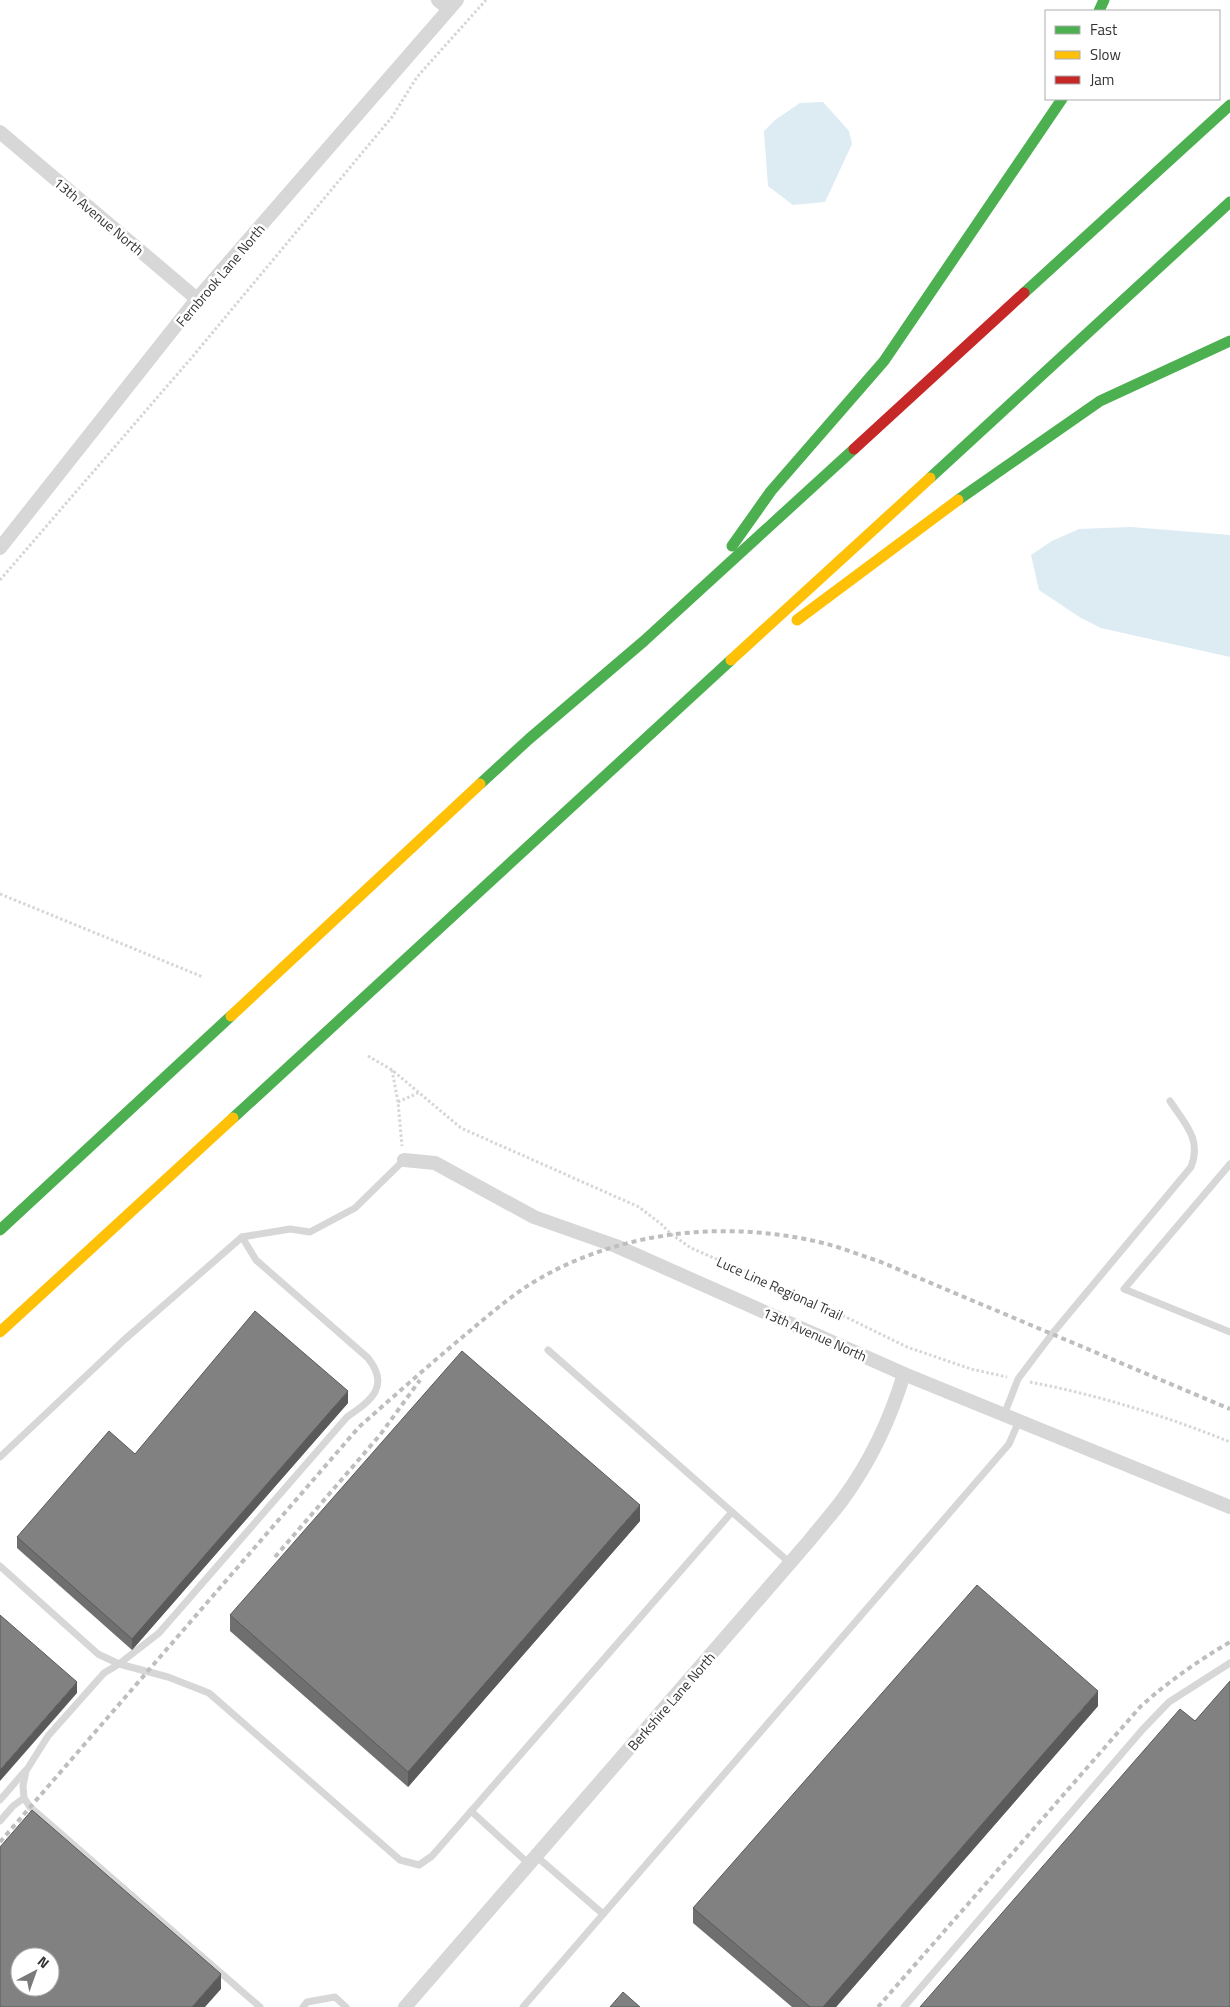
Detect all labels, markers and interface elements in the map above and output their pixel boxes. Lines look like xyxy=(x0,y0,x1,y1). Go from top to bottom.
legend xyxy=(1045,10,1220,100)
text: Fast xyxy=(1090,18,1118,41)
text: Slow xyxy=(1090,43,1121,66)
text: Jam xyxy=(1090,68,1114,91)
street label: 13th Avenue North xyxy=(49,172,149,260)
street label: Fernbrook Lane North xyxy=(171,219,269,331)
street label: Luce Line Regional Trail xyxy=(714,1251,846,1325)
street label: 13th Avenue North xyxy=(760,1302,870,1366)
street label: Berkshire Lane North xyxy=(622,1647,720,1755)
north arrow xyxy=(10,1947,60,1997)
text: N xyxy=(33,1951,54,1973)

